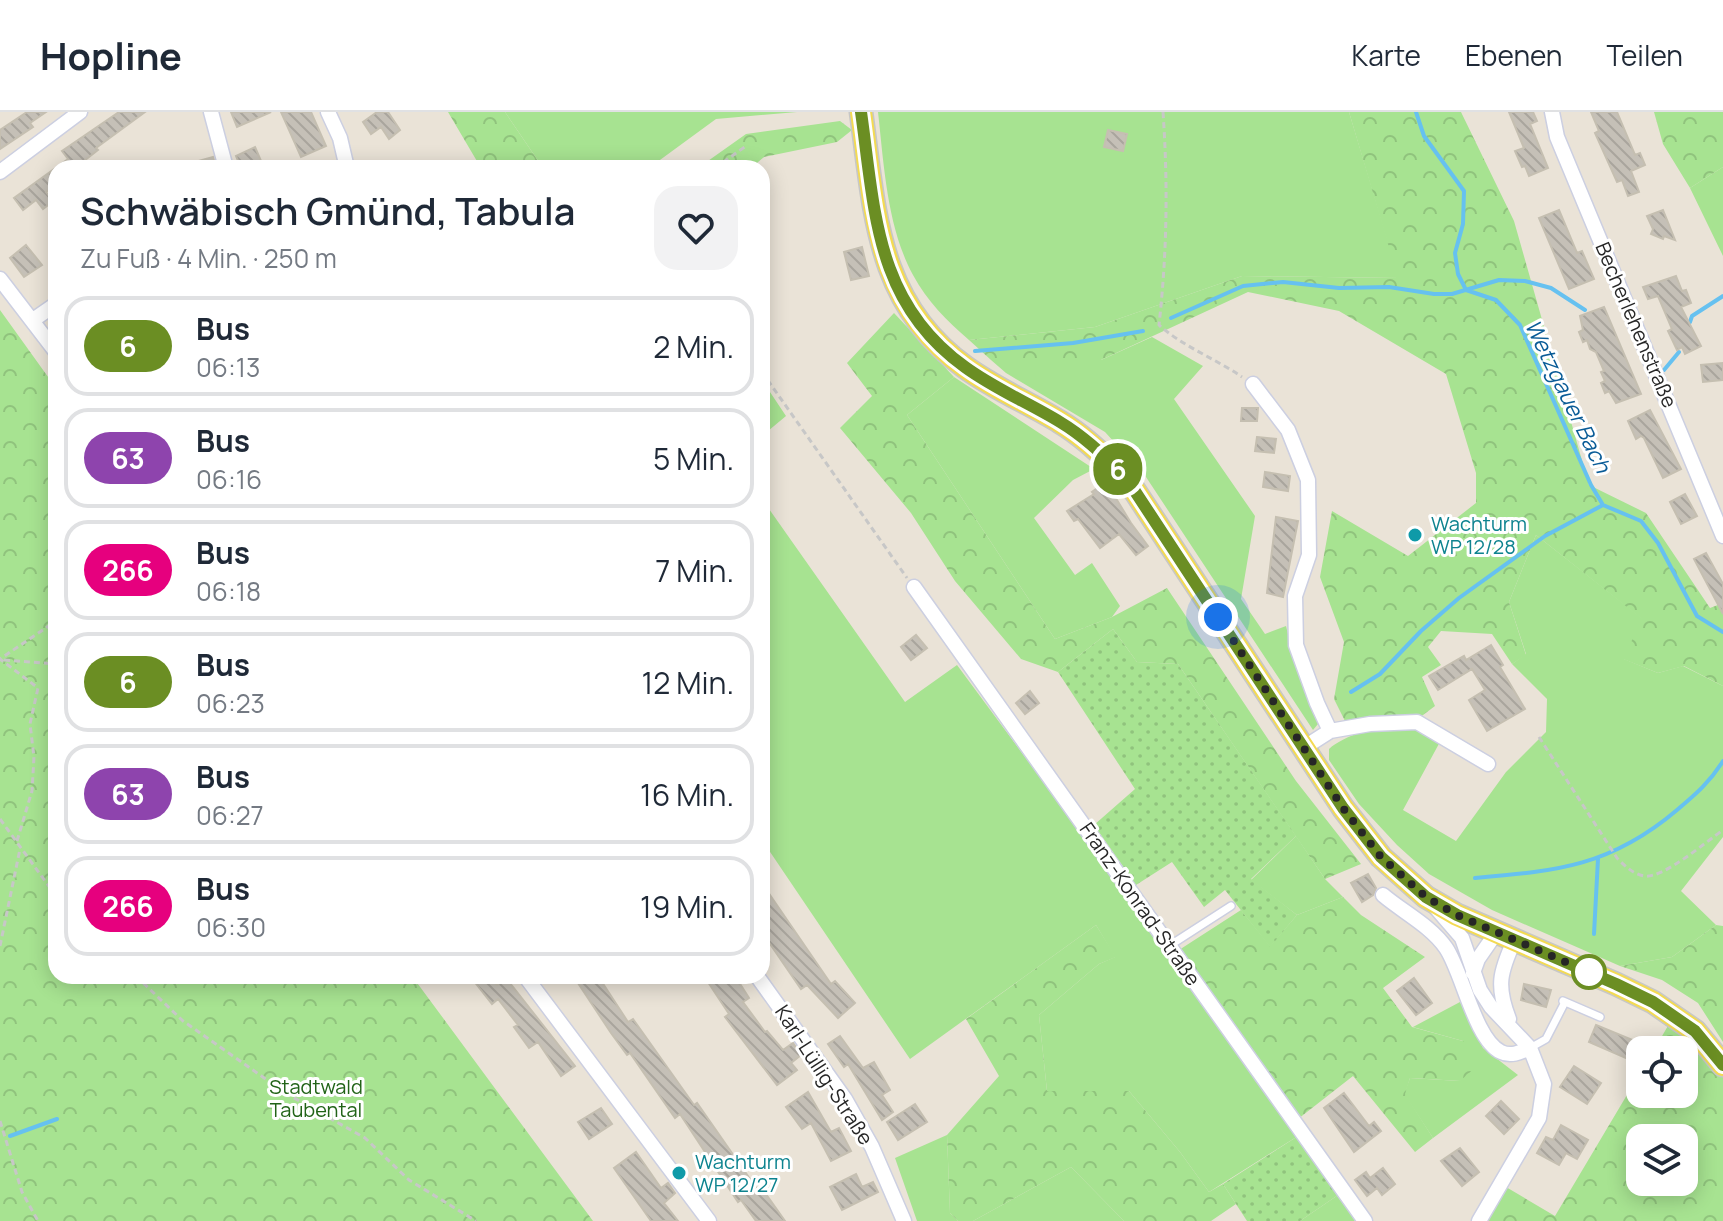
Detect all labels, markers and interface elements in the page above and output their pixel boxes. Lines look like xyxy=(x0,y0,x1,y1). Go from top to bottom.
text: Hopline xyxy=(40,29,182,81)
text: Karte xyxy=(1352,36,1421,74)
text: Ebenen xyxy=(1465,36,1563,74)
text: Teilen xyxy=(1607,36,1683,74)
text: Schwäbisch Gmünd, Tabula xyxy=(80,184,575,236)
button: heart xyxy=(654,186,738,270)
street label: Becherlehenstraße xyxy=(1589,238,1684,412)
text: Zu Fuß · 4 Min. · 250 m xyxy=(80,240,337,276)
text: Bus xyxy=(196,308,250,349)
water label: Wetzgauer Bach xyxy=(1518,314,1618,478)
text: 2 Min. xyxy=(653,326,734,367)
text: 6 xyxy=(119,327,137,365)
text: 06:13 xyxy=(196,349,260,385)
text: Bus xyxy=(196,420,250,461)
text: 5 Min. xyxy=(653,438,734,479)
text: 63 xyxy=(111,439,145,477)
line badge: 6 xyxy=(1092,443,1144,495)
text: 6 xyxy=(1109,450,1127,488)
text: 06:16 xyxy=(196,461,262,497)
place label: Wachturm WP 12/28 xyxy=(1431,510,1527,560)
marker: Wachturm WP 12/28 xyxy=(1406,526,1424,544)
text: Bus xyxy=(196,532,250,573)
text: 7 Min. xyxy=(655,550,734,591)
text: 266 xyxy=(102,551,154,589)
text: 06:18 xyxy=(196,573,261,609)
your location xyxy=(1198,597,1238,637)
text: Bus xyxy=(196,644,250,685)
text: 12 Min. xyxy=(642,662,734,703)
text: 6 xyxy=(119,663,137,701)
text: 06:23 xyxy=(196,685,265,721)
text: Bus xyxy=(196,756,250,797)
text: 16 Min. xyxy=(640,774,734,815)
text: 63 xyxy=(111,775,145,813)
text: 06:27 xyxy=(196,797,264,833)
street label: Franz-Konrad-Straße xyxy=(1074,817,1207,991)
text: Bus xyxy=(196,868,250,909)
text: 19 Min. xyxy=(640,886,734,927)
text: 266 xyxy=(102,887,154,925)
text: 06:30 xyxy=(196,909,266,945)
unlabelled marker xyxy=(1572,955,1606,989)
street label: Karl-Lüllig-Straße xyxy=(769,1000,880,1150)
map controls xyxy=(1626,1036,1698,1196)
button: locate xyxy=(1626,1036,1698,1108)
park label: Stadtwald Taubental xyxy=(269,1073,363,1123)
button: layers xyxy=(1626,1124,1698,1196)
place label: Wachturm WP 12/27 xyxy=(695,1148,791,1198)
marker: Wachturm WP 12/27 xyxy=(670,1164,688,1182)

